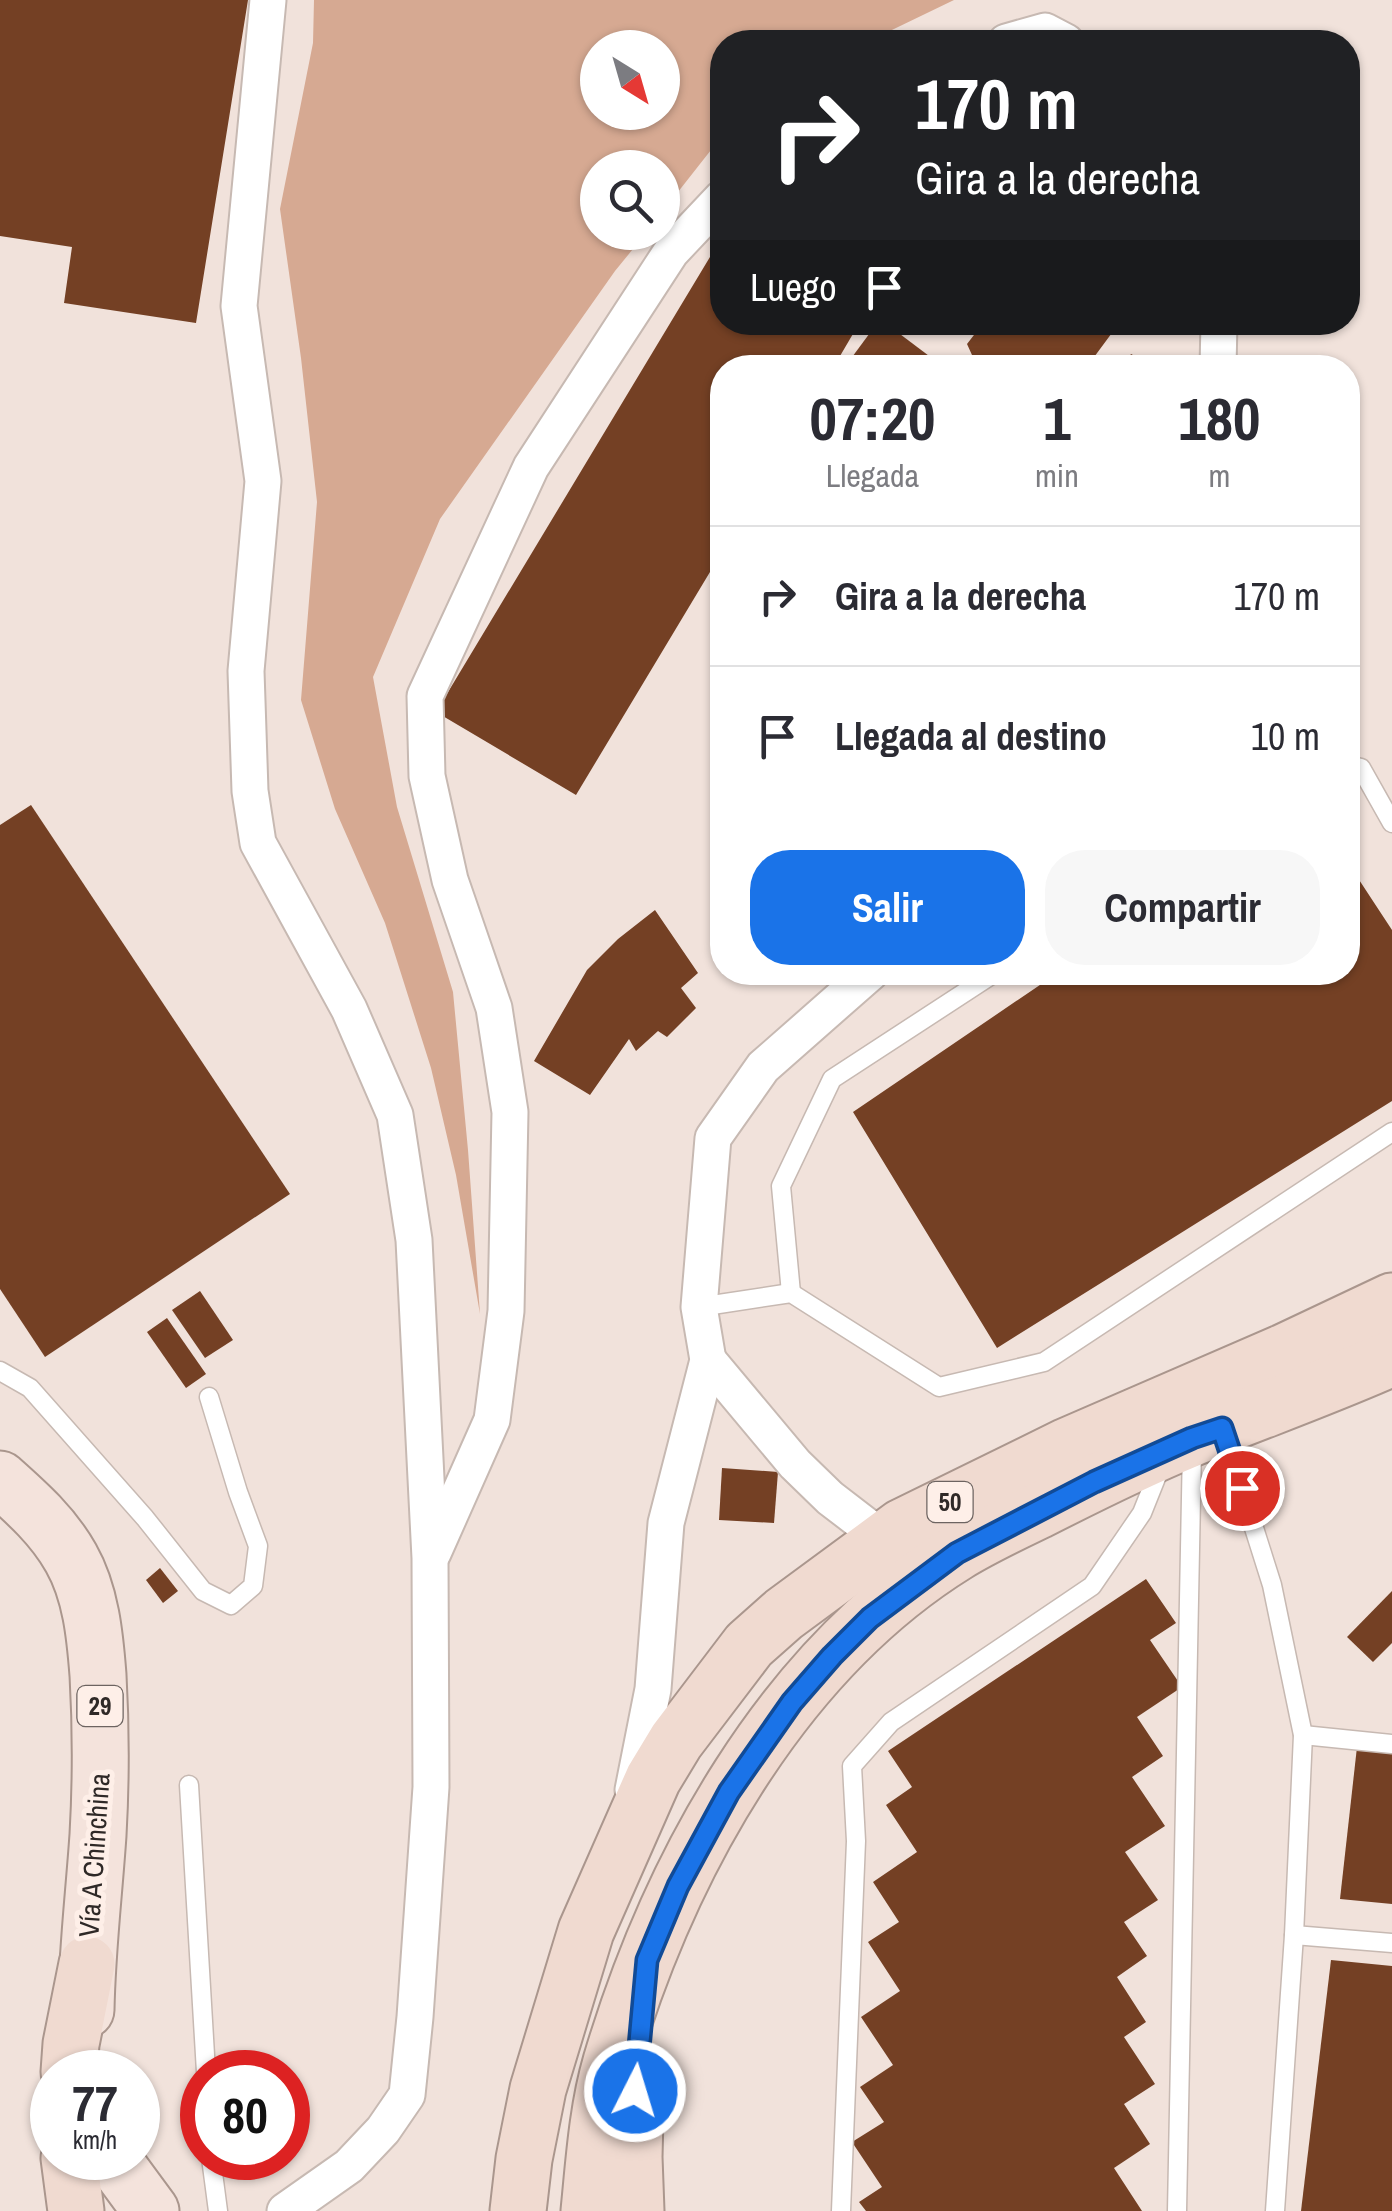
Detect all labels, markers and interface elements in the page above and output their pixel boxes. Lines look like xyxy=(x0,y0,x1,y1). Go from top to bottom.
north arrow xyxy=(580,30,680,130)
map controls xyxy=(580,30,680,250)
text: 170 m xyxy=(915,57,1078,151)
icon: right xyxy=(750,70,880,200)
text: Gira a la derecha xyxy=(915,147,1200,208)
button: search xyxy=(580,150,680,250)
icon: arrive xyxy=(857,260,912,315)
text: Luego xyxy=(750,262,837,313)
text: 07:20 xyxy=(810,378,935,459)
text: 1 xyxy=(1043,378,1071,459)
text: 180 xyxy=(1178,378,1260,459)
text: Llegada xyxy=(826,454,919,497)
text: min xyxy=(1035,454,1079,497)
text: m xyxy=(1208,454,1230,497)
icon: right xyxy=(750,569,805,624)
text: Gira a la derecha xyxy=(835,571,1086,622)
text: 170 m xyxy=(1233,571,1320,622)
icon: arrive xyxy=(750,709,805,764)
text: Llegada al destino xyxy=(835,711,1107,762)
text: 10 m xyxy=(1251,711,1320,762)
button: Salir xyxy=(750,850,1025,965)
button: Compartir xyxy=(1045,850,1320,965)
pin xyxy=(1200,1446,1285,1531)
icon: arrive xyxy=(1215,1461,1270,1516)
road number: 50 xyxy=(928,1482,972,1522)
road number: 29 xyxy=(78,1686,122,1726)
street label: Vía A Chinchina xyxy=(69,1771,119,1938)
position arrow xyxy=(583,2039,687,2143)
speed limit sign: 80 xyxy=(180,2050,310,2180)
text: 77 xyxy=(72,2069,118,2137)
text: km/h xyxy=(73,2123,117,2157)

